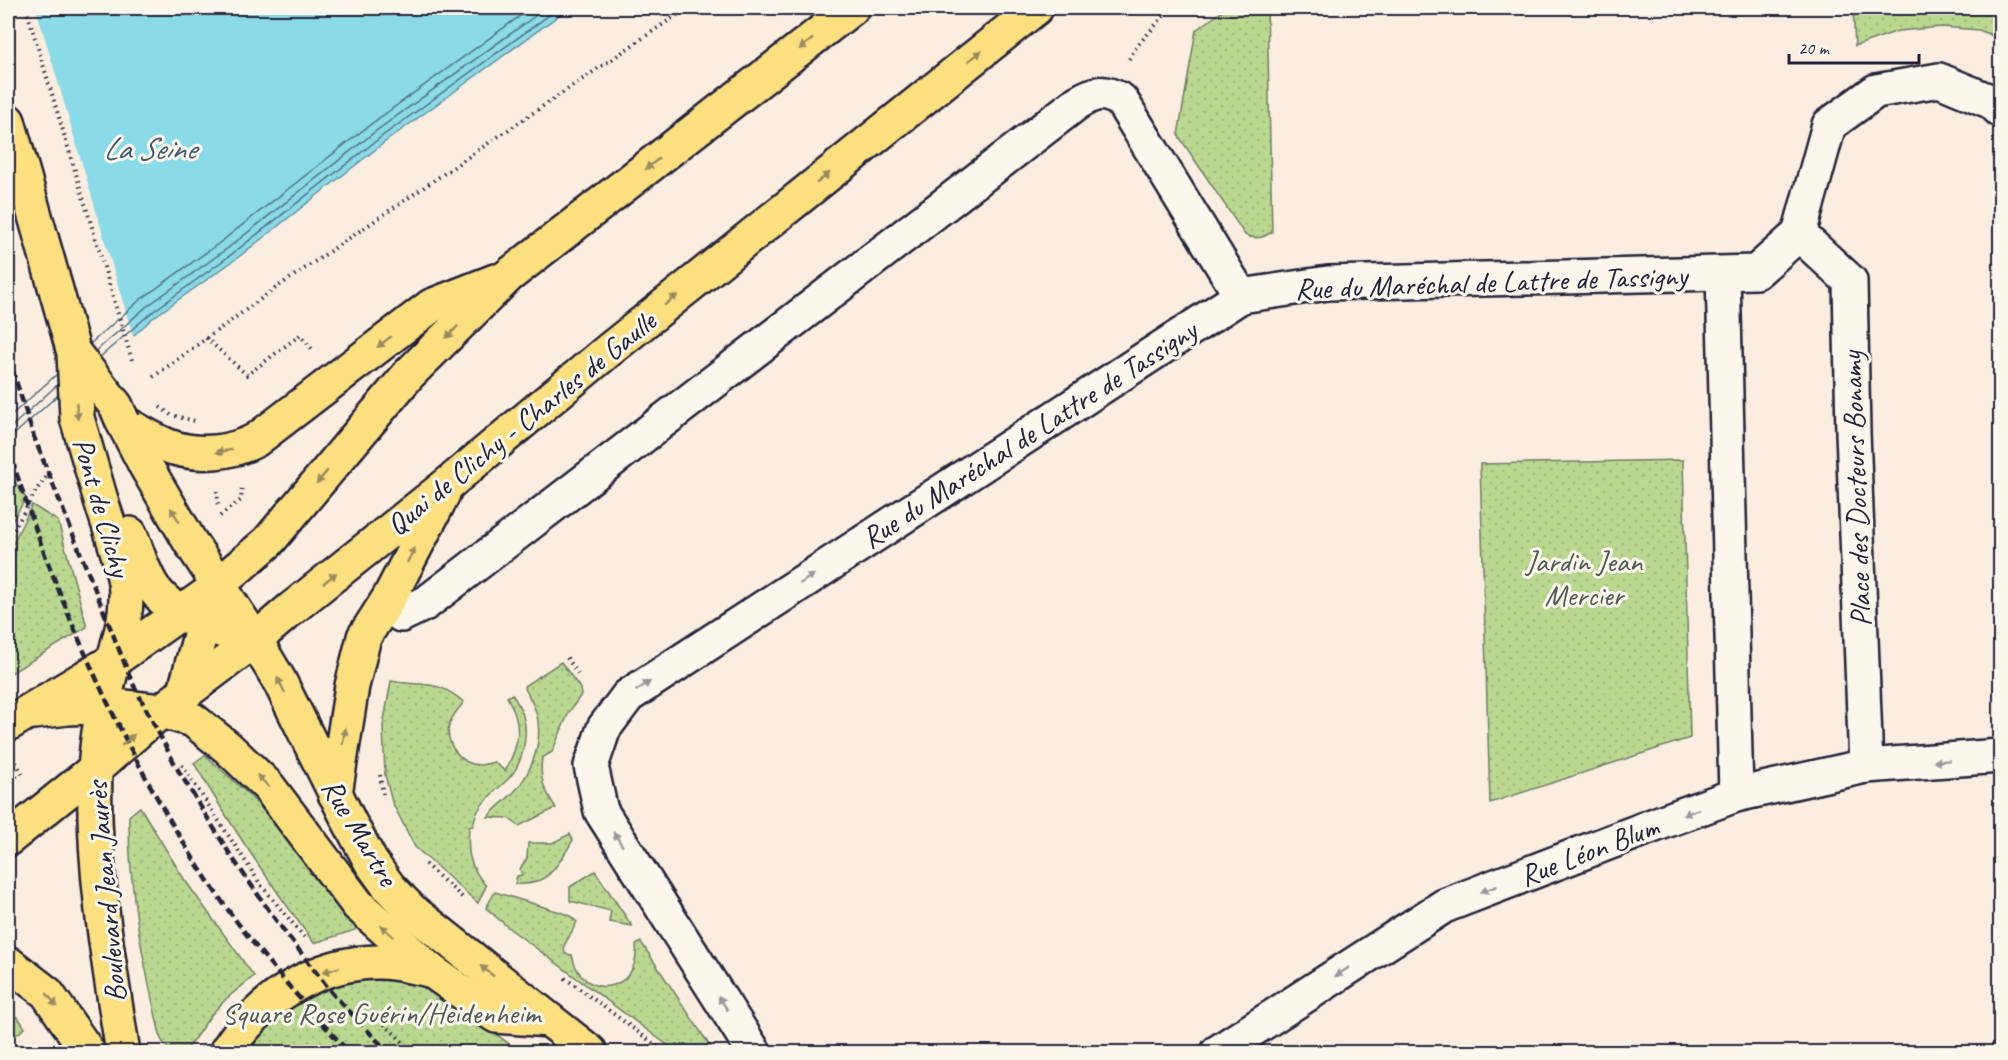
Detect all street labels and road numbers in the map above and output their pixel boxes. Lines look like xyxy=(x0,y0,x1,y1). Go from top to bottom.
street label: Rue du Maréchal de Lattre de Tassigny xyxy=(1294,256,1690,308)
street label: Quai de Clichy - Charles de Gaulle xyxy=(378,301,665,544)
street label: Rue du Maréchal de Lattre de Tassigny xyxy=(854,310,1206,557)
street label: Place des Docteurs Bonamy xyxy=(1832,349,1880,627)
street label: Pont de Clichy xyxy=(64,433,141,583)
street label: Rue Martre xyxy=(313,771,408,895)
street label: Boulevard Jean Jaurès xyxy=(77,777,135,1004)
street label: Rue Léon Blum xyxy=(1514,807,1665,895)

